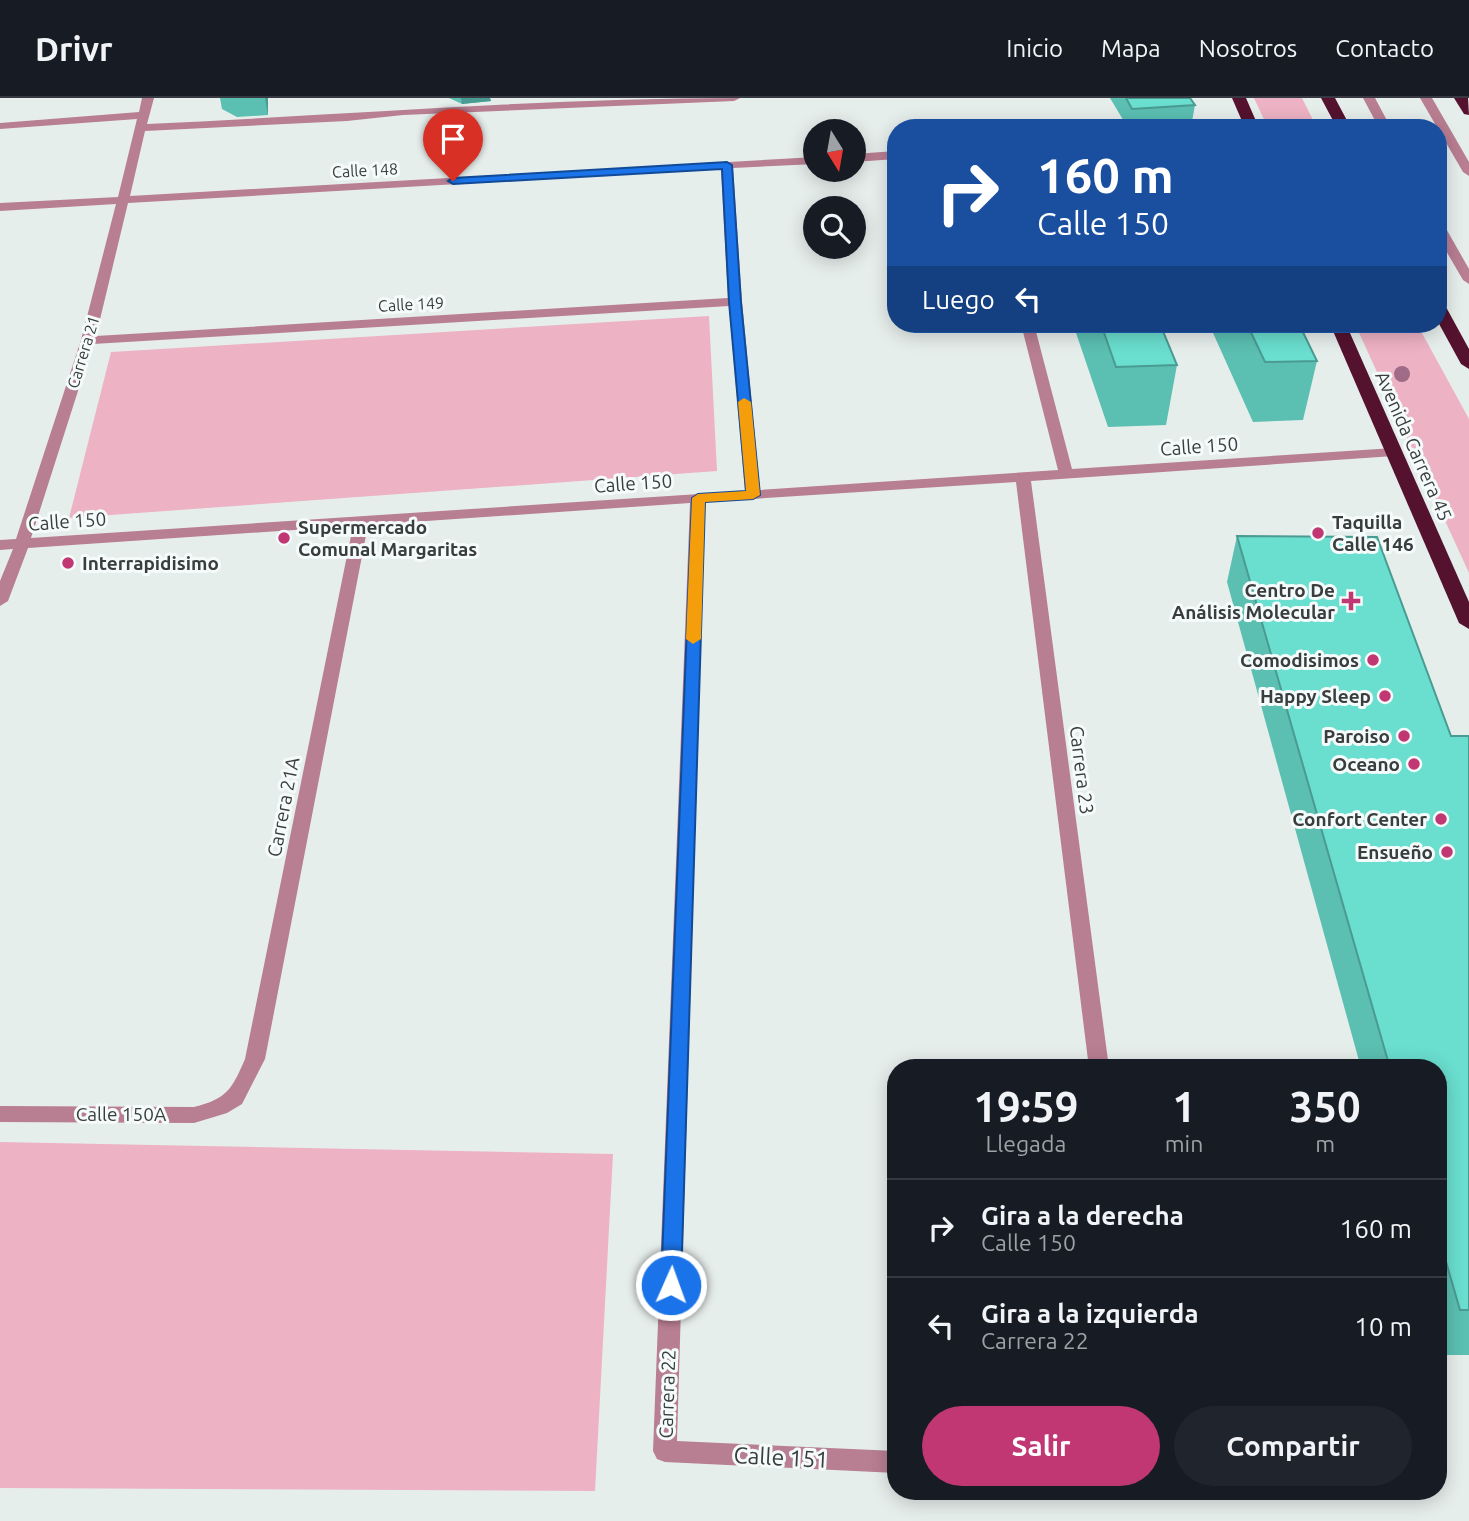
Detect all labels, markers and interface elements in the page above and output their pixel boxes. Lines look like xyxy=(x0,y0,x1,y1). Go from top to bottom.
text: Drivr xyxy=(35,30,113,67)
text: Inicio xyxy=(1006,35,1063,62)
text: Mapa xyxy=(1101,35,1161,62)
text: Nosotros xyxy=(1199,35,1297,62)
text: Contacto xyxy=(1335,35,1434,62)
pin xyxy=(423,109,483,181)
north arrow xyxy=(803,119,866,182)
map controls xyxy=(803,119,866,259)
icon: arrive xyxy=(434,120,472,158)
icon: right xyxy=(922,147,1013,238)
text: 160 m xyxy=(1037,147,1174,202)
street label: Calle 148 xyxy=(332,159,398,181)
button: search xyxy=(803,196,866,259)
text: Calle 150 xyxy=(1037,205,1169,241)
icon: left xyxy=(1009,280,1047,318)
text: Luego xyxy=(922,285,995,314)
street label: Calle 149 xyxy=(378,293,444,315)
street label: Carrera 21 xyxy=(63,314,103,390)
street label: Avenida Carrera 45 xyxy=(1371,368,1457,524)
street label: Calle 150 xyxy=(1159,432,1239,460)
street label: Calle 150 xyxy=(593,469,673,497)
street label: Calle 150 xyxy=(27,507,107,535)
place label: Taquilla Calle 146 xyxy=(1332,511,1414,555)
place label: Supermercado Comunal Margaritas xyxy=(298,516,477,560)
marker: Taquilla Calle 146 xyxy=(1310,525,1326,541)
marker: Supermercado Comunal Margaritas xyxy=(276,530,292,546)
place label: Interrapidisimo xyxy=(82,552,219,574)
marker: Interrapidisimo xyxy=(60,555,76,571)
place label: Centro De Análisis Molecular xyxy=(1172,579,1335,623)
marker: Centro De Análisis Molecular xyxy=(1341,591,1361,611)
place label: Comodisimos xyxy=(1240,649,1359,671)
marker: Comodisimos xyxy=(1365,652,1381,668)
place label: Happy Sleep xyxy=(1260,685,1371,707)
marker: Happy Sleep xyxy=(1377,688,1393,704)
street label: Carrera 23 xyxy=(1066,724,1098,816)
place label: Paroiso xyxy=(1323,725,1390,747)
marker: Paroiso xyxy=(1396,728,1412,744)
place label: Oceano xyxy=(1332,753,1400,775)
street label: Carrera 21A xyxy=(263,755,304,859)
marker: Oceano xyxy=(1406,756,1422,772)
place label: Confort Center xyxy=(1292,808,1427,830)
marker: Confort Center xyxy=(1433,811,1449,827)
place label: Ensueño xyxy=(1357,841,1433,863)
marker: Ensueño xyxy=(1439,844,1455,860)
text: 19:59 xyxy=(973,1083,1078,1130)
text: 1 xyxy=(1172,1083,1196,1130)
text: 350 xyxy=(1290,1083,1361,1130)
street label: Calle 150A xyxy=(76,1103,167,1125)
text: Llegada xyxy=(985,1131,1066,1156)
text: min xyxy=(1165,1131,1203,1156)
text: m xyxy=(1315,1131,1335,1156)
text: Gira a la derecha xyxy=(981,1201,1184,1230)
icon: right xyxy=(922,1209,960,1247)
text: 160 m xyxy=(1340,1214,1412,1243)
text: Calle 150 xyxy=(981,1230,1076,1255)
position arrow xyxy=(634,1248,708,1322)
text: Gira a la izquierda xyxy=(981,1299,1199,1328)
icon: left xyxy=(922,1307,960,1345)
text: 10 m xyxy=(1354,1312,1412,1341)
text: Carrera 22 xyxy=(981,1328,1089,1353)
street label: Carrera 22 xyxy=(654,1349,680,1439)
button: Salir xyxy=(922,1406,1160,1486)
button: Compartir xyxy=(1174,1406,1412,1486)
street label: Calle 151 xyxy=(733,1442,829,1472)

